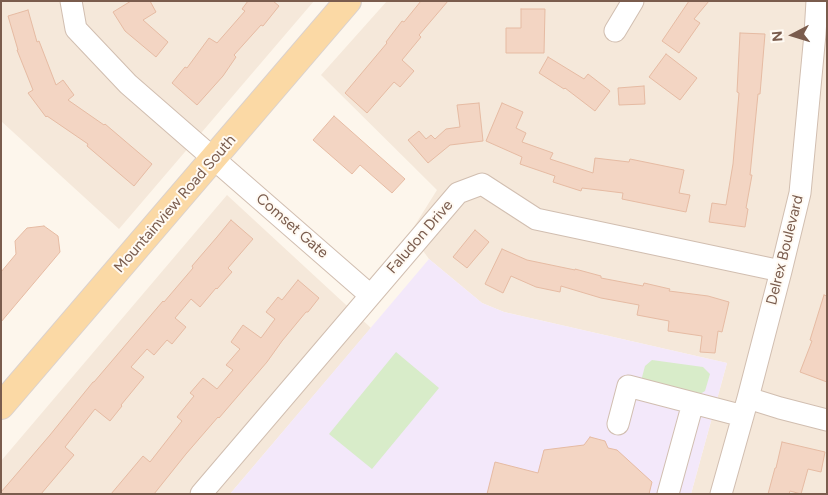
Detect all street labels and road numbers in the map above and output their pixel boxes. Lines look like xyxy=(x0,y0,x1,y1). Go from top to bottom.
street label: Mountainview Road South xyxy=(110,132,240,276)
street label: Comset Gate xyxy=(252,190,332,262)
street label: Delrex Boulevard xyxy=(763,193,807,307)
street label: Faludon Drive xyxy=(383,197,457,277)

